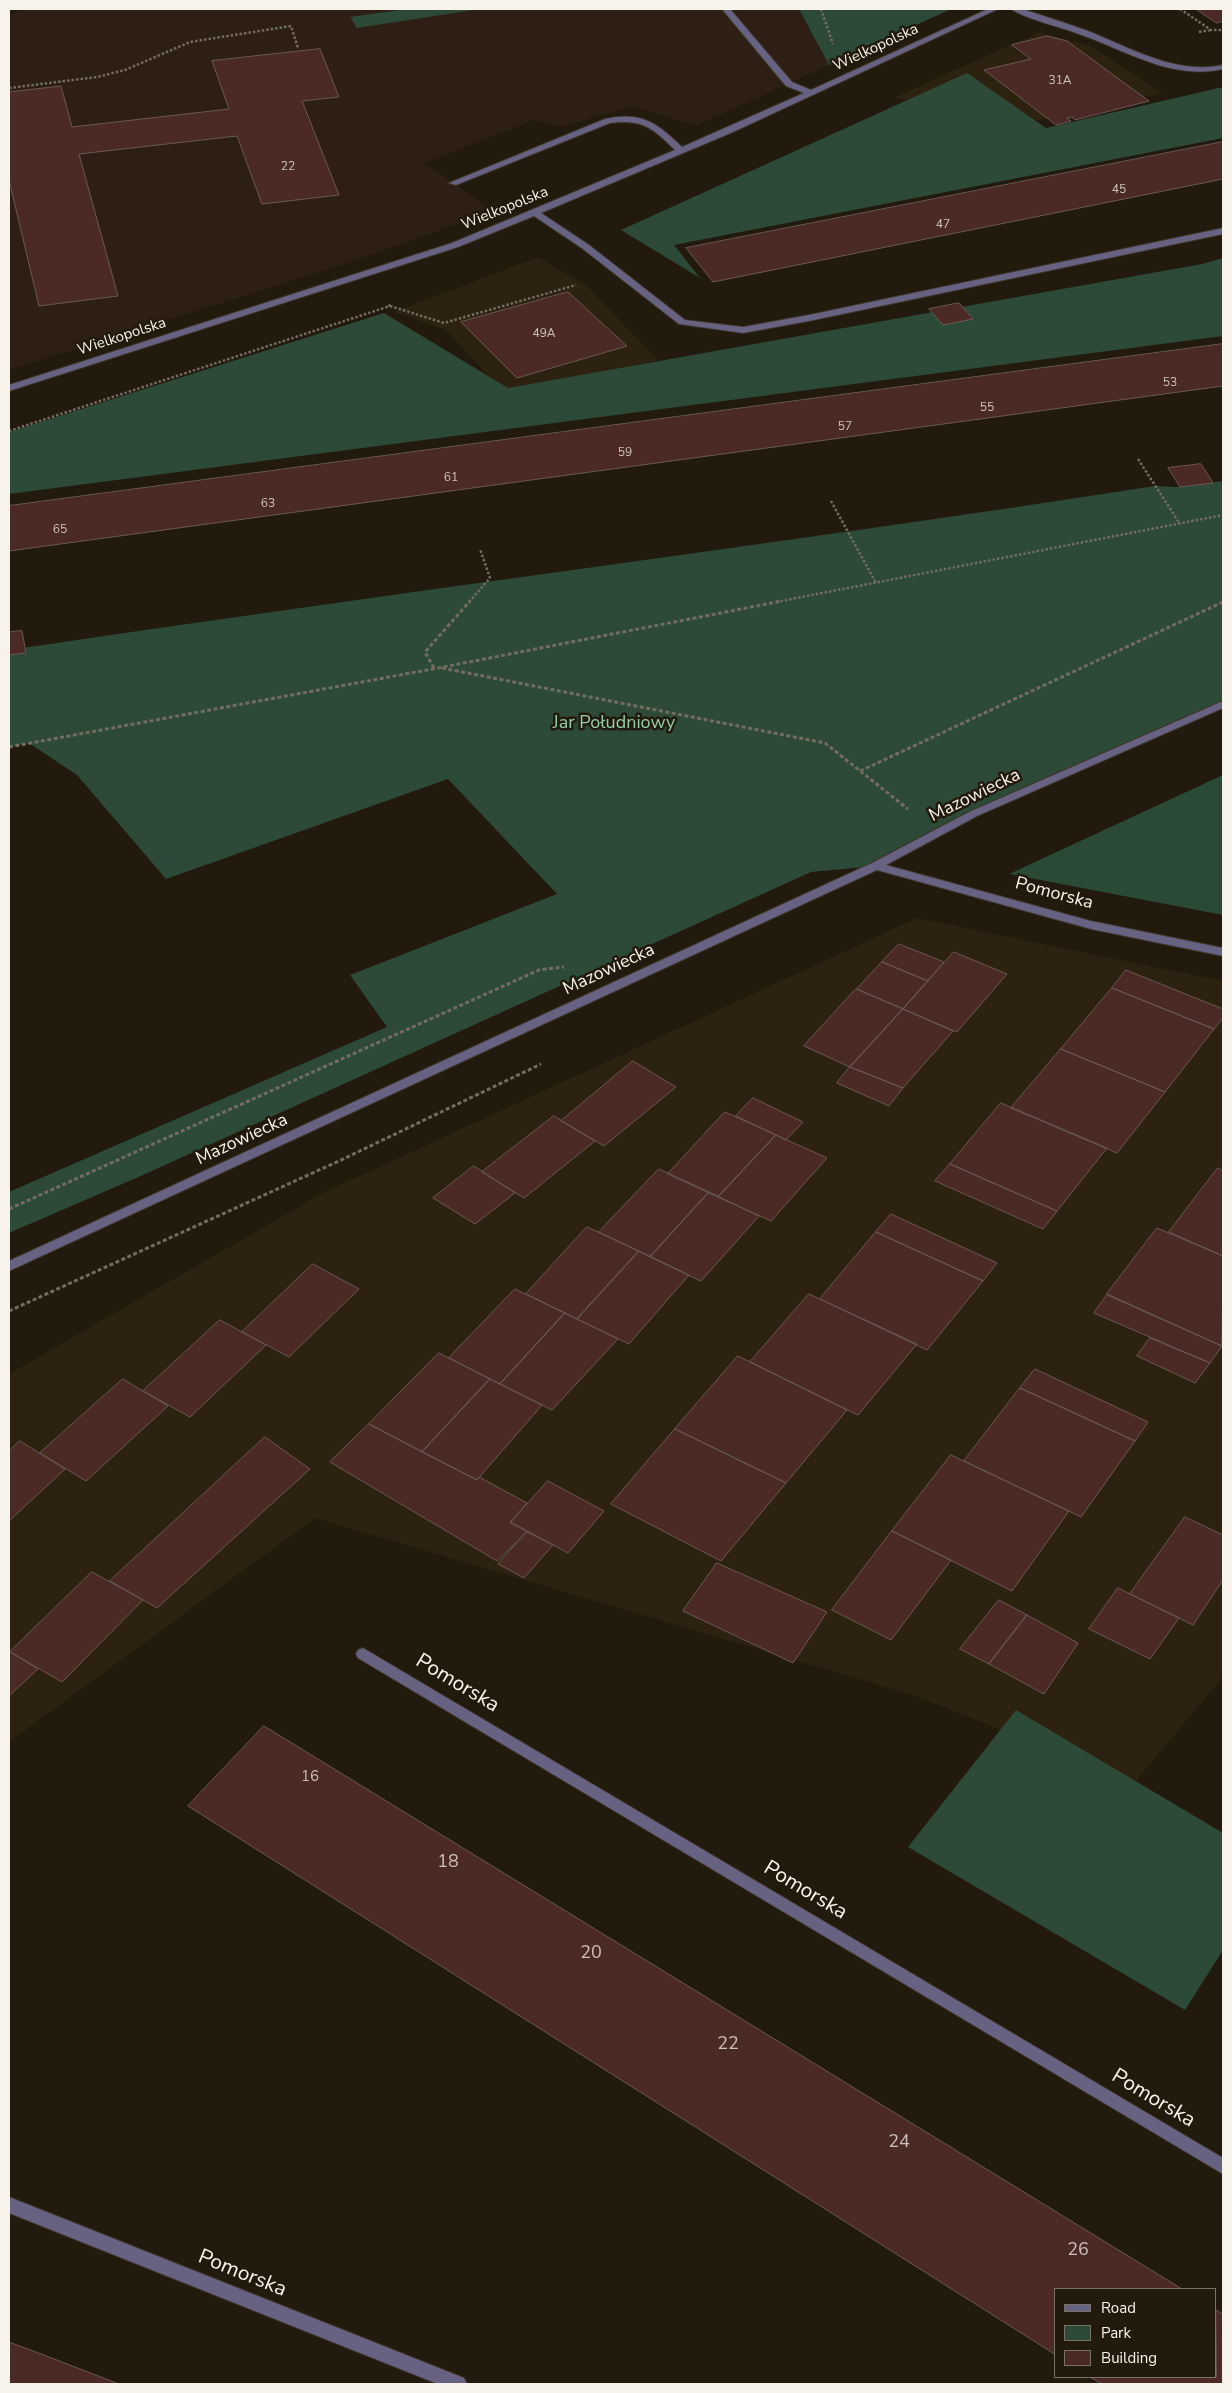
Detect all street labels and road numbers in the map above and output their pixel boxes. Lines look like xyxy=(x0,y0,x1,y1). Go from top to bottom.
street label: Wielkopolska xyxy=(830,20,922,76)
street label: Wielkopolska xyxy=(459,183,551,235)
street label: Wielkopolska xyxy=(75,314,169,360)
street label: Mazowiecka xyxy=(926,765,1024,827)
street label: Pomorska xyxy=(1013,873,1095,915)
street label: Mazowiecka xyxy=(560,939,658,1001)
street label: Mazowiecka xyxy=(193,1109,291,1171)
street label: Pomorska xyxy=(411,1649,503,1719)
street label: Pomorska xyxy=(759,1856,851,1926)
street label: Pomorska xyxy=(1107,2064,1199,2134)
street label: Pomorska xyxy=(194,2245,290,2303)

